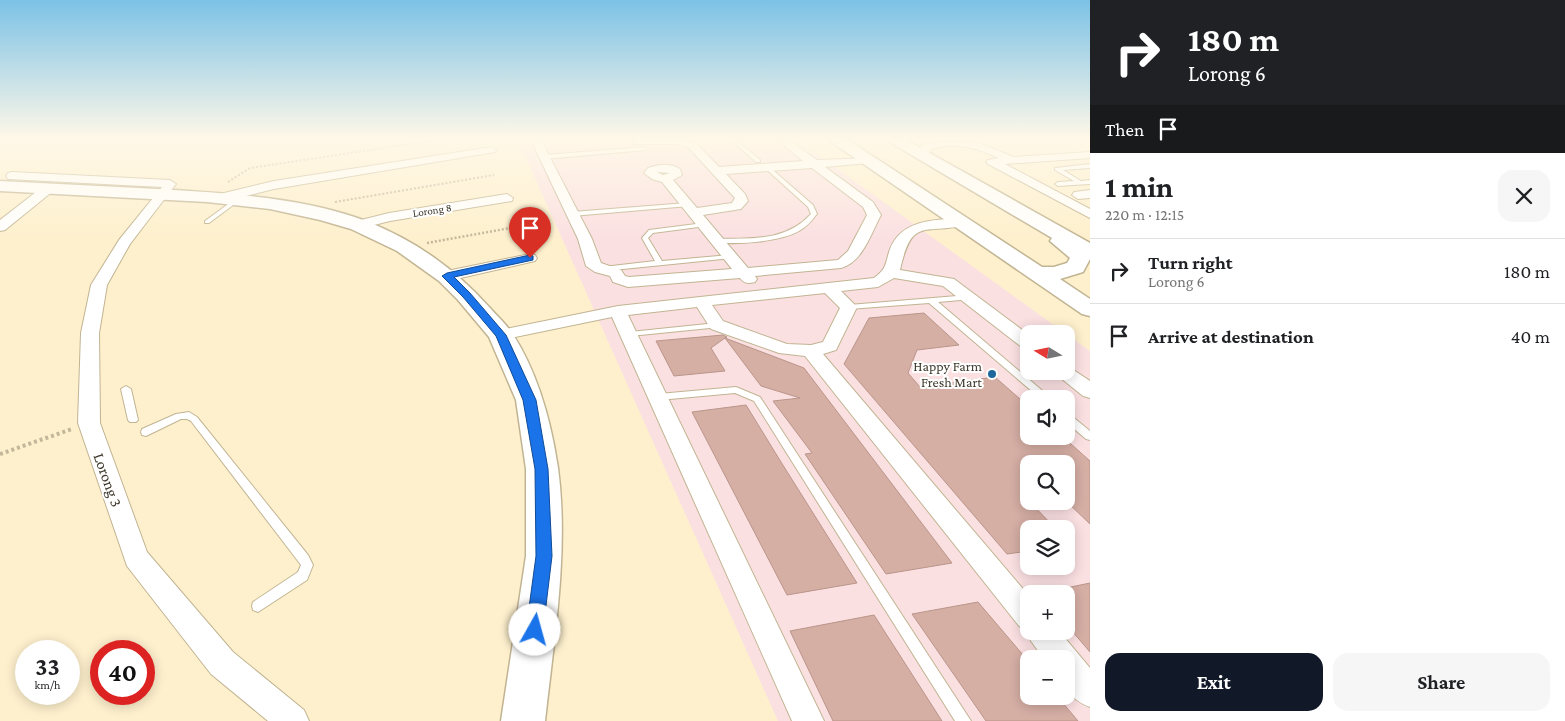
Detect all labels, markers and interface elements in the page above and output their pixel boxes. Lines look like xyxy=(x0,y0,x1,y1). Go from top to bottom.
icon: right xyxy=(1105,20,1170,85)
text: 180 m xyxy=(1188,20,1279,59)
text: Lorong 6 xyxy=(1188,61,1266,86)
icon: arrive xyxy=(1154,115,1182,143)
text: Then xyxy=(1105,119,1144,140)
text: 1 min xyxy=(1105,170,1173,203)
button: close xyxy=(1498,170,1550,222)
street label: Lorong 8 xyxy=(412,201,453,220)
text: 220 m · 12:15 xyxy=(1105,206,1184,223)
pin xyxy=(509,207,551,258)
icon: arrive xyxy=(516,214,544,242)
text: Turn right xyxy=(1148,252,1233,273)
icon: right xyxy=(1105,257,1133,285)
text: 180 m xyxy=(1504,261,1550,282)
text: Lorong 6 xyxy=(1148,273,1205,290)
icon: arrive xyxy=(1105,322,1133,350)
north arrow xyxy=(1020,325,1075,380)
map controls xyxy=(1020,325,1075,705)
text: Arrive at destination xyxy=(1148,326,1314,347)
text: 40 m xyxy=(1511,326,1550,347)
place label: Happy Farm Fresh Mart xyxy=(913,358,982,390)
marker: Happy Farm Fresh Mart xyxy=(986,368,998,380)
button: sound xyxy=(1020,390,1075,445)
street label: Lorong 3 xyxy=(89,451,126,510)
button: search xyxy=(1020,455,1075,510)
button: layers xyxy=(1020,520,1075,575)
button: + xyxy=(1020,585,1075,640)
position arrow xyxy=(508,603,560,655)
speed limit sign: 40 xyxy=(90,640,155,705)
button: − xyxy=(1020,650,1075,705)
text: 33 xyxy=(35,653,60,680)
button: Exit xyxy=(1105,653,1323,711)
button: Share xyxy=(1333,653,1550,711)
text: km/h xyxy=(35,678,60,692)

